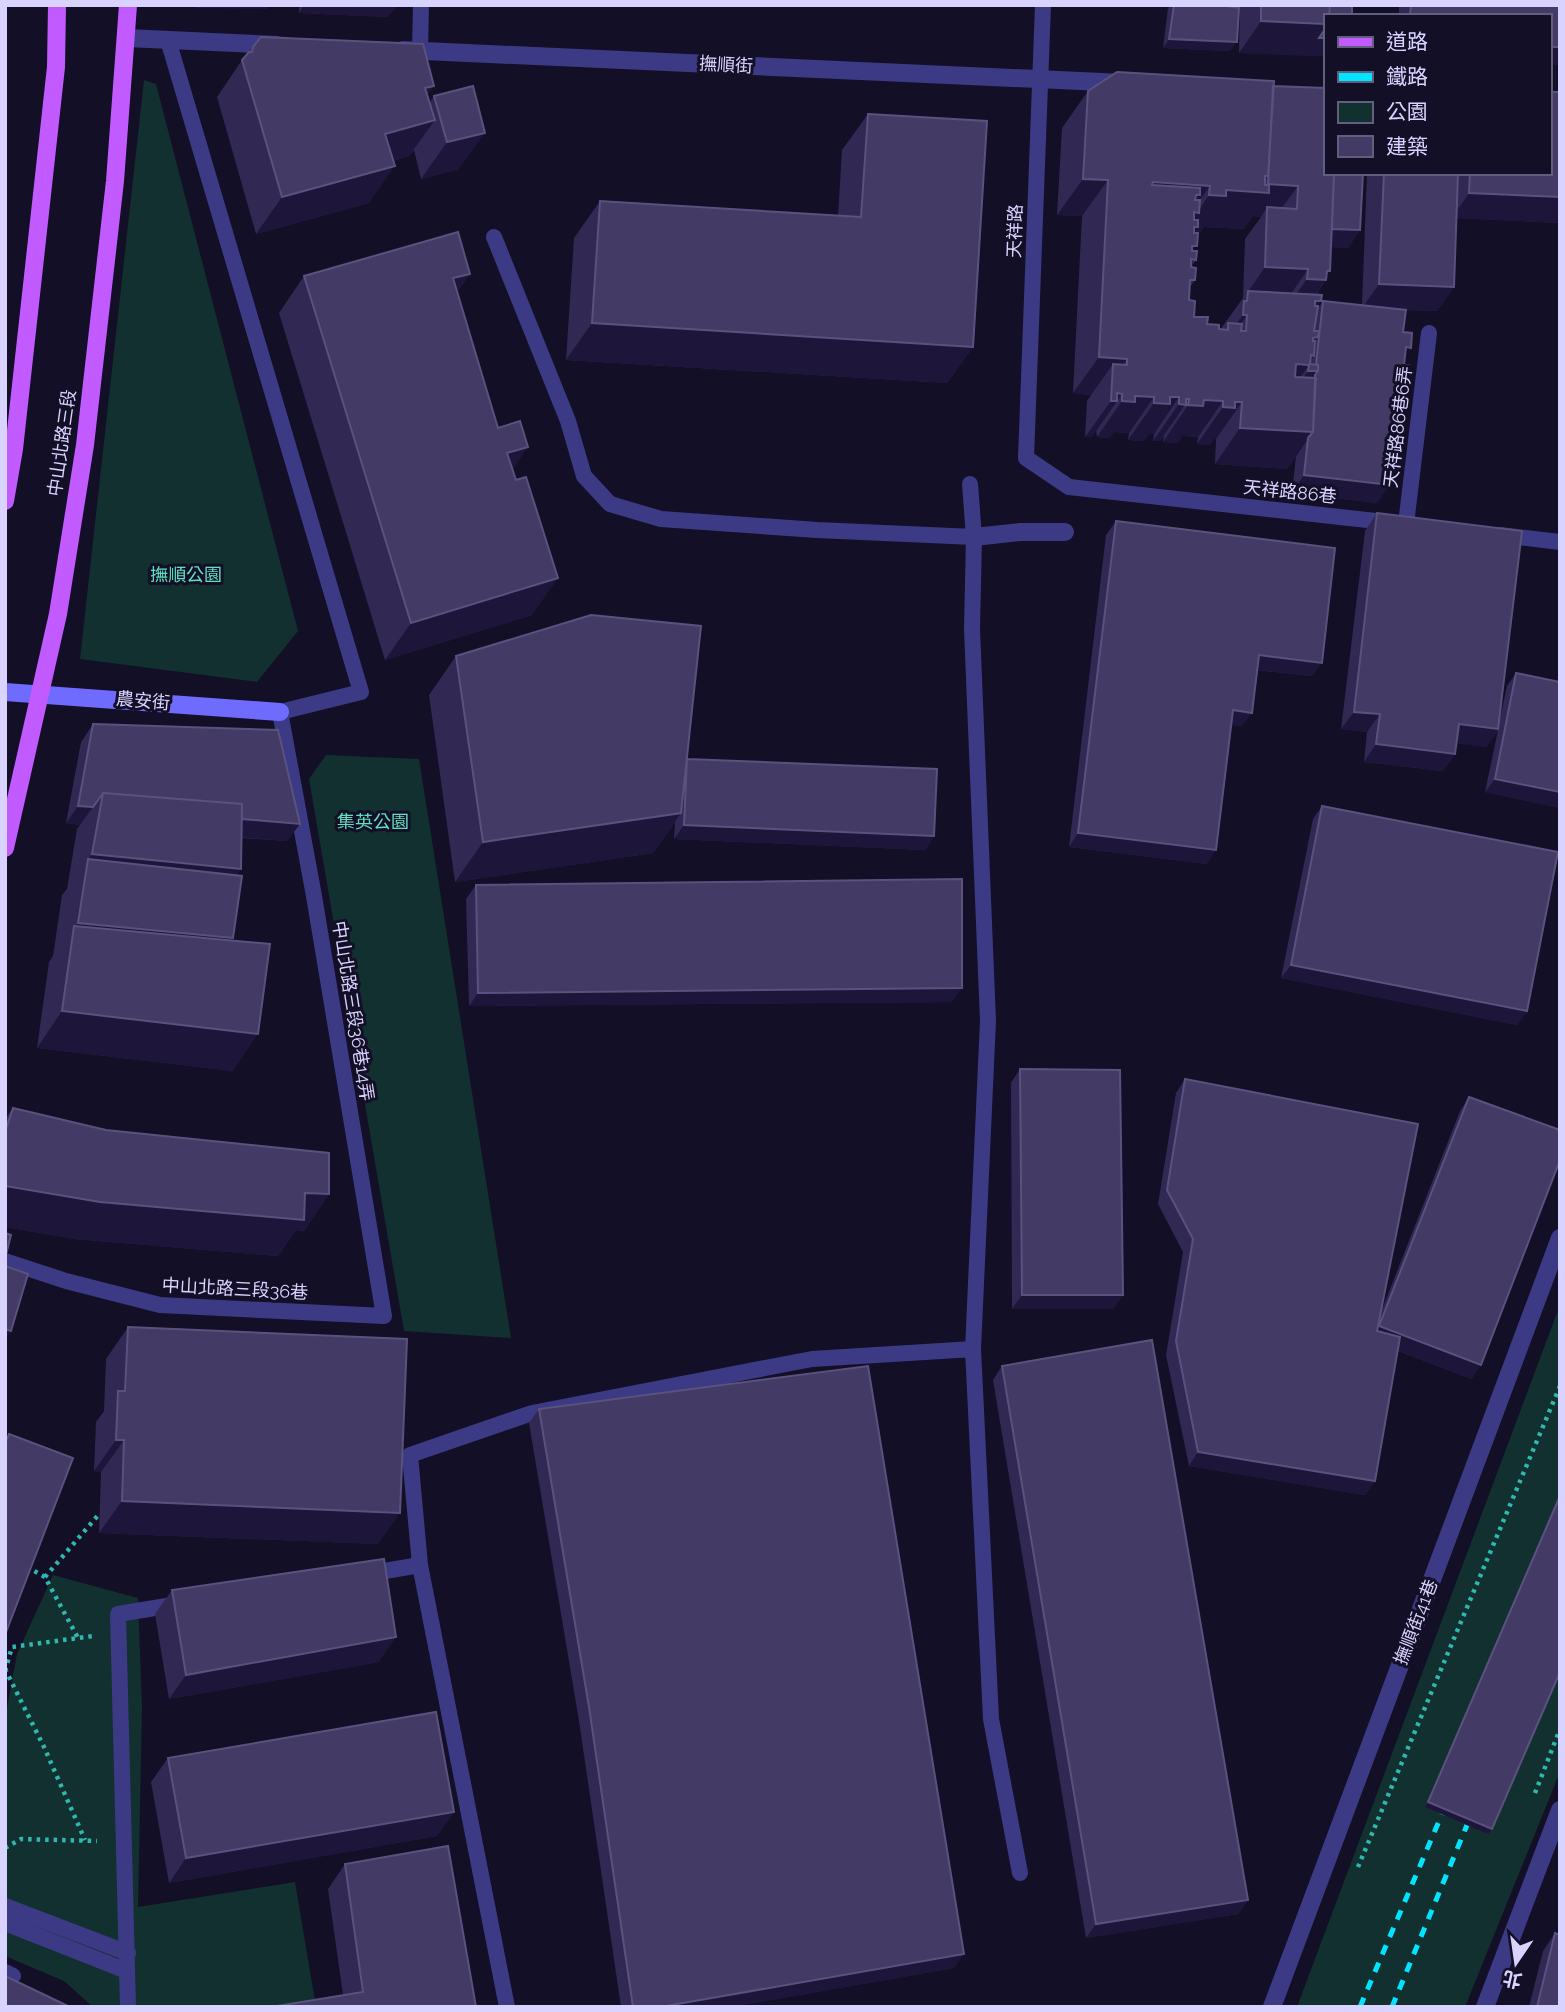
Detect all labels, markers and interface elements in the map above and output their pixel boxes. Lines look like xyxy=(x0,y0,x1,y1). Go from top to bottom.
legend xyxy=(1324,14,1551,175)
text: 道路 xyxy=(1386,29,1428,54)
street label: 撫順街 xyxy=(699,53,754,76)
text: 鐵路 xyxy=(1386,64,1428,89)
text: 公園 xyxy=(1386,99,1428,124)
text: 建築 xyxy=(1386,134,1428,159)
street label: 天祥路 xyxy=(1003,204,1026,258)
street label: 天祥路86巷6弄 xyxy=(1380,365,1415,489)
street label: 中山北路三段 xyxy=(44,388,79,498)
street label: 天祥路86巷 xyxy=(1242,476,1338,507)
park label: 撫順公園 xyxy=(150,564,222,585)
street label: 農安街 xyxy=(115,688,171,713)
park label: 集英公園 xyxy=(337,811,409,832)
street label: 中山北路三段36巷14弄 xyxy=(329,919,378,1102)
street label: 中山北路三段36巷 xyxy=(161,1274,309,1303)
street label: 撫順街41巷 xyxy=(1390,1576,1441,1667)
north arrow xyxy=(1481,1928,1551,1998)
text: 北 xyxy=(1500,1967,1524,1992)

